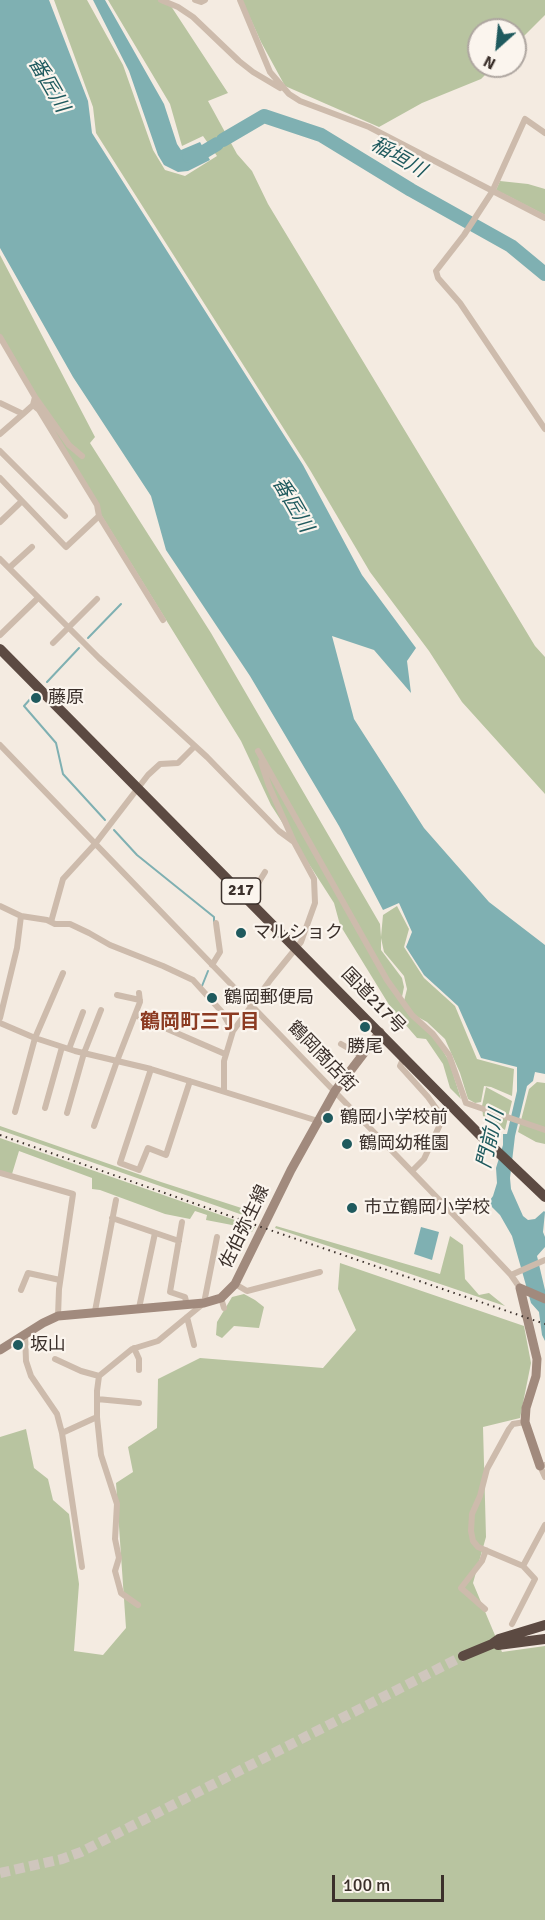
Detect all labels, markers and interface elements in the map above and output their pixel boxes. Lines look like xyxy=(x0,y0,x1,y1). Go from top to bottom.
north arrow xyxy=(467,18,527,78)
text: N xyxy=(480,51,499,74)
water label: 番匠川 xyxy=(23,53,73,117)
water label: 稲垣川 xyxy=(366,133,430,183)
water label: 番匠川 xyxy=(267,473,317,537)
place label: 藤原 xyxy=(48,687,84,709)
marker: 藤原 xyxy=(29,691,43,705)
road number: 217 xyxy=(222,878,260,904)
place label: マルショク xyxy=(253,922,343,944)
marker: マルショク xyxy=(234,926,248,940)
street label: 国道217号 xyxy=(336,964,410,1038)
place label: 鶴岡郵便局 xyxy=(224,987,314,1009)
marker: 鶴岡郵便局 xyxy=(205,991,219,1005)
district label: 鶴岡町三丁目 xyxy=(140,1011,260,1035)
street label: 鶴岡商店街 xyxy=(283,1017,361,1097)
marker: 勝尾 xyxy=(358,1020,372,1034)
place label: 勝尾 xyxy=(347,1036,383,1058)
place label: 鶴岡小学校前 xyxy=(340,1107,448,1129)
water label: 門前川 xyxy=(473,1107,509,1171)
marker: 鶴岡小学校前 xyxy=(321,1111,335,1125)
place label: 鶴岡幼稚園 xyxy=(359,1133,449,1155)
marker: 鶴岡幼稚園 xyxy=(340,1137,354,1151)
street label: 佐伯弥生線 xyxy=(216,1182,274,1272)
place label: 市立鶴岡小学校 xyxy=(364,1197,490,1219)
marker: 市立鶴岡小学校 xyxy=(345,1201,359,1215)
place label: 坂山 xyxy=(30,1334,66,1356)
marker: 坂山 xyxy=(11,1338,25,1352)
scale bar xyxy=(335,1863,448,1901)
text: 100 m xyxy=(343,1874,390,1896)

